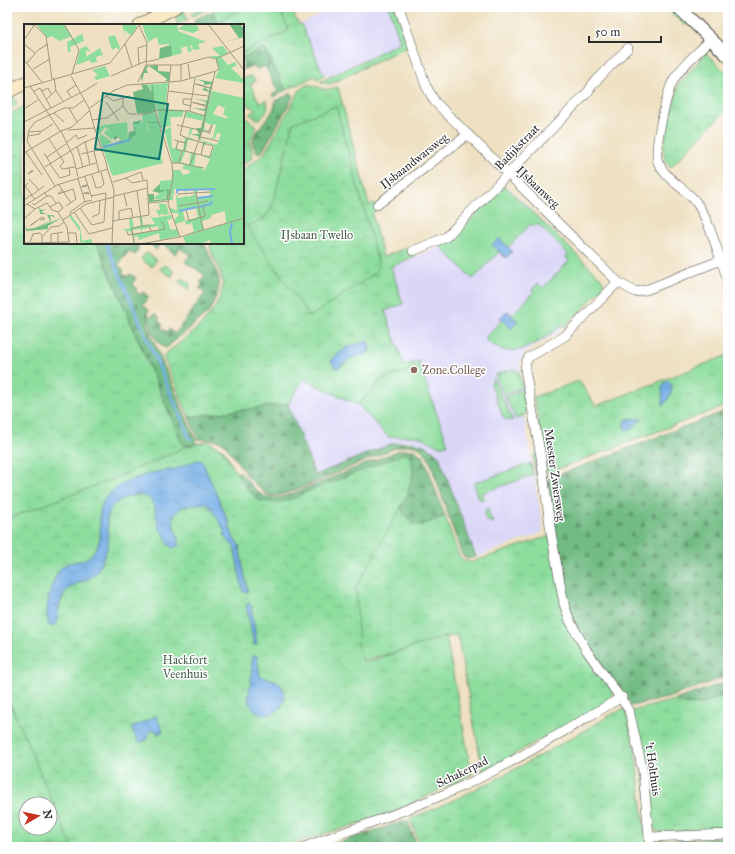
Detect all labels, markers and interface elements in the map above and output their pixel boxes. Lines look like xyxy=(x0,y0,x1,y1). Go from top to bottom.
scale bar xyxy=(589,18,661,44)
inset map xyxy=(24,24,244,244)
text: 50 m xyxy=(595,25,620,39)
street label: Badijkstraat xyxy=(492,121,543,173)
street label: IJsbaandwarsweg xyxy=(377,130,452,193)
street label: IJsbaanweg xyxy=(513,163,563,212)
park label: IJsbaan Twello xyxy=(281,228,353,243)
place label: Zone.College xyxy=(422,363,486,378)
marker: Zone.College xyxy=(409,365,419,375)
street label: Meester Zwiersweg xyxy=(541,428,569,523)
park label: Hackfort Veenhuis xyxy=(162,653,208,681)
street label: 't Holthuis xyxy=(642,741,664,797)
street label: Schakerpad xyxy=(434,753,490,791)
north arrow xyxy=(18,796,58,836)
text: N xyxy=(40,809,55,821)

